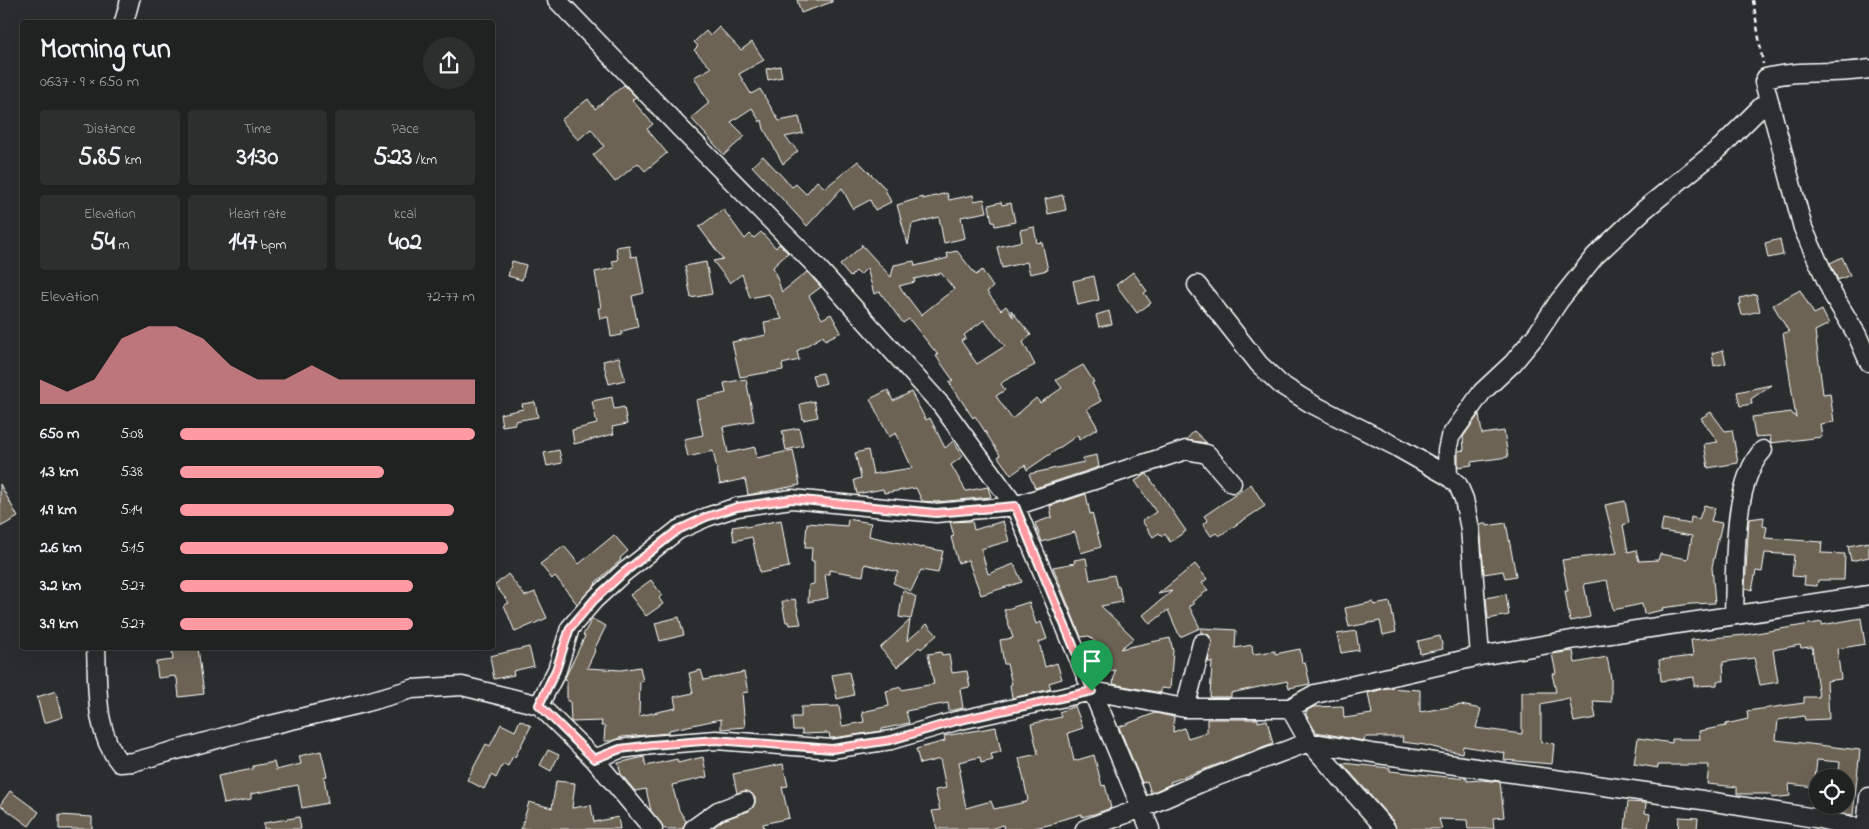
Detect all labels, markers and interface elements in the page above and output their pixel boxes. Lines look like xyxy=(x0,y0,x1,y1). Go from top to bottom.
text: Morning run xyxy=(40,30,171,71)
button: share xyxy=(423,37,475,89)
text: 06:37 · 9 × 650 m xyxy=(40,70,139,94)
text: Distance xyxy=(84,119,136,140)
text: Time xyxy=(244,119,271,140)
text: Pace xyxy=(392,119,419,140)
text: 5.85 xyxy=(78,140,121,176)
text: 31:30 xyxy=(237,140,278,176)
text: 5:23 xyxy=(373,140,412,176)
text: km xyxy=(121,150,142,171)
text: /km xyxy=(412,150,437,171)
text: Elevation xyxy=(84,204,136,225)
text: Heart rate xyxy=(229,204,286,225)
text: kcal xyxy=(394,204,416,225)
text: 54 xyxy=(90,225,115,261)
text: 147 xyxy=(229,225,257,261)
text: 402 xyxy=(388,225,422,261)
text: m xyxy=(115,235,129,256)
text: bpm xyxy=(257,235,286,256)
text: Elevation xyxy=(40,285,99,309)
text: 72–77 m xyxy=(426,285,475,309)
text: 650 m xyxy=(40,422,80,446)
text: 5:08 xyxy=(120,422,143,446)
text: 1.3 km xyxy=(40,460,78,484)
text: 5:38 xyxy=(120,460,143,484)
text: 1.9 km xyxy=(40,498,77,522)
text: 5:14 xyxy=(120,498,142,522)
text: 2.6 km xyxy=(40,536,82,560)
text: 5:15 xyxy=(120,536,145,560)
text: 3.2 km xyxy=(40,574,81,598)
text: 5:27 xyxy=(120,574,145,598)
text: 3.9 km xyxy=(40,612,78,636)
text: 5:27 xyxy=(120,612,145,636)
pin xyxy=(1071,640,1113,691)
icon: arrive xyxy=(1078,647,1106,675)
map controls xyxy=(1809,769,1854,814)
button: locate xyxy=(1809,769,1854,814)

